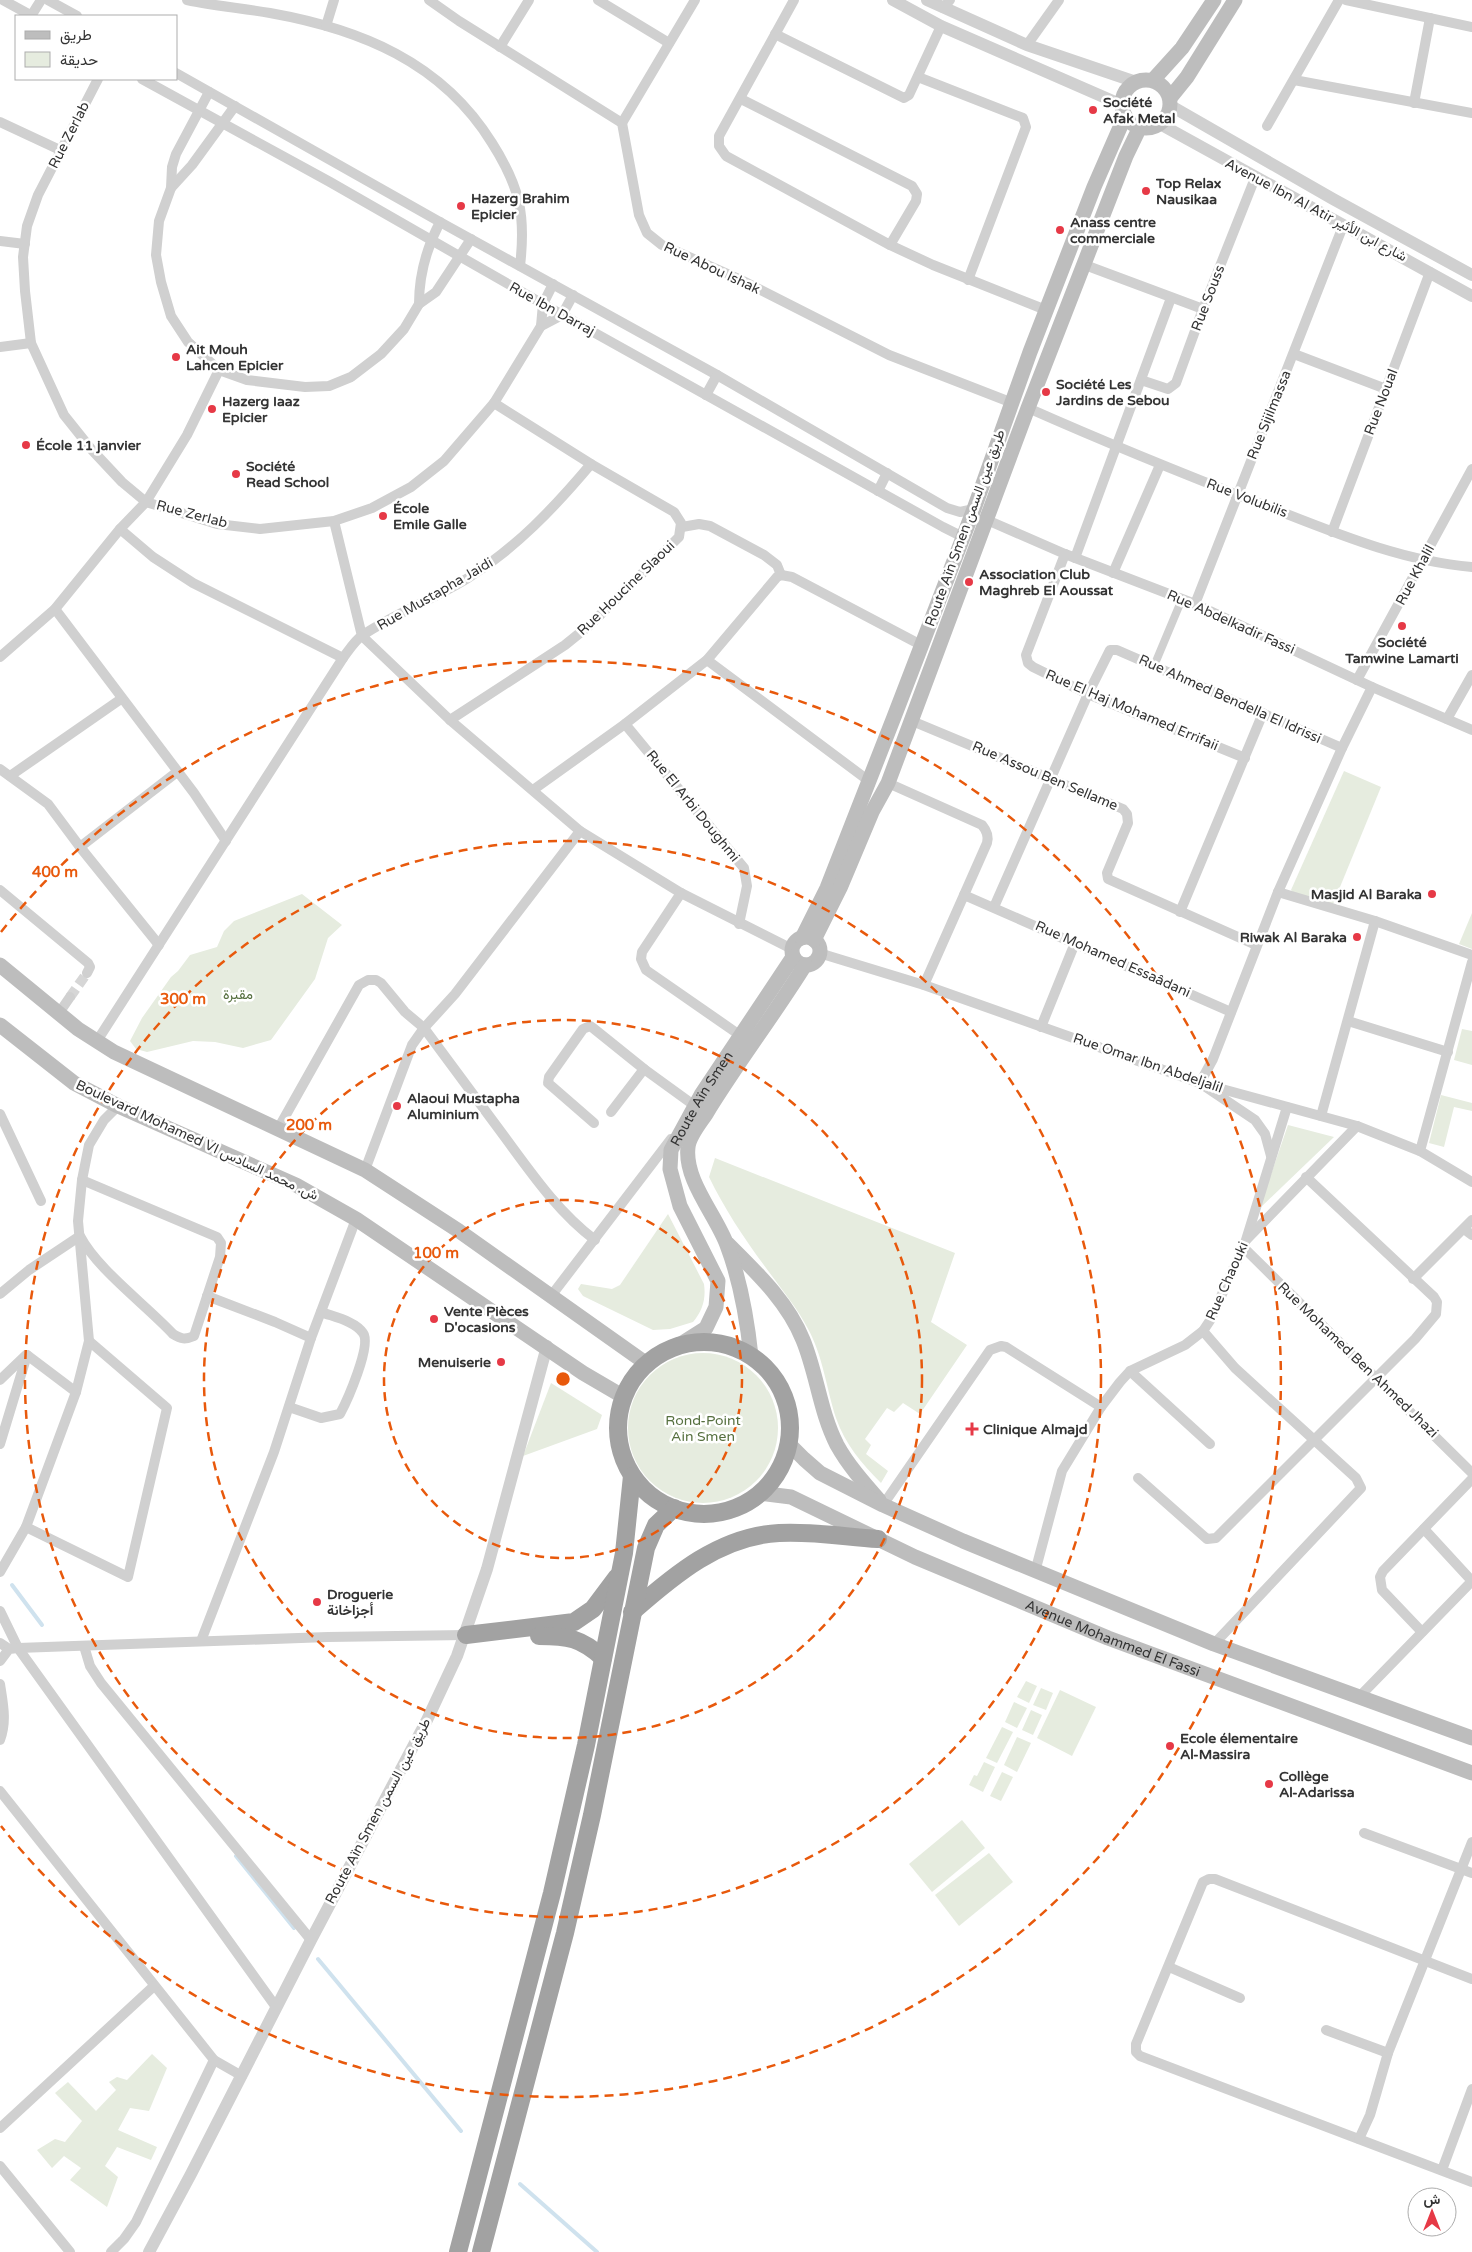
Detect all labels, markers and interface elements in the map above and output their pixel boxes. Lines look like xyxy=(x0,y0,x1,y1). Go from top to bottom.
legend xyxy=(15,15,178,80)
text: طريق xyxy=(60,26,92,45)
text: حديقة xyxy=(60,51,98,69)
place label: Société Afak Metal xyxy=(1103,94,1175,127)
street label: Rue ZerIab xyxy=(45,98,93,171)
marker: Société Afak Metal xyxy=(1087,104,1099,116)
street label: Avenue Ibn Al Atir شارع ابن الأثير xyxy=(1221,155,1410,267)
place label: Top Relax Nausikaa xyxy=(1155,175,1222,208)
marker: Top Relax Nausikaa xyxy=(1140,185,1152,197)
place label: Hazerg Brahim Epicier xyxy=(471,190,570,223)
marker: Hazerg Brahim Epicier xyxy=(455,200,467,212)
place label: Anass centre commerciale xyxy=(1070,214,1156,247)
marker: Anass centre commerciale xyxy=(1054,224,1066,236)
street label: Rue Abou Ishak xyxy=(661,238,763,298)
street label: Rue Souss xyxy=(1188,262,1228,333)
street label: Rue Ibn Darraj xyxy=(506,278,598,340)
place label: Ait Mouh Lahcen Epicier xyxy=(186,341,284,374)
marker: Ait Mouh Lahcen Epicier xyxy=(170,351,182,363)
street label: Rue Noual xyxy=(1361,367,1401,437)
street label: Rue Sijilmassa xyxy=(1243,368,1295,462)
place label: Société Les Jardins de Sebou xyxy=(1055,376,1170,409)
marker: Société Les Jardins de Sebou xyxy=(1040,386,1052,398)
place label: Hazerg Iaaz Epicier xyxy=(222,393,300,426)
marker: Hazerg Iaaz Epicier xyxy=(206,403,218,415)
street label: Route Aïn Smen طريق عين السمن xyxy=(921,427,1009,629)
place label: École 11 janvier xyxy=(36,437,142,454)
marker: École 11 janvier xyxy=(20,439,32,451)
place label: Société Read School xyxy=(246,458,329,491)
marker: Société Read School xyxy=(230,468,242,480)
street label: Rue Volubilis xyxy=(1204,475,1290,521)
street label: Rue ZerIab xyxy=(155,496,230,532)
place label: École Emile Galle xyxy=(393,500,467,533)
marker: École Emile Galle xyxy=(377,510,389,522)
street label: Rue Houcine Slaoui xyxy=(574,537,678,639)
street label: Rue Khalil xyxy=(1392,542,1438,608)
street label: Rue Mustapha Jaidi xyxy=(374,554,496,634)
place label: Association Club Maghreb El Aoussat xyxy=(979,566,1114,599)
marker: Association Club Maghreb El Aoussat xyxy=(963,576,975,588)
street label: Rue Abdelkadir Fassi xyxy=(1164,586,1298,658)
marker: Société Tamwine Lamarti xyxy=(1396,620,1408,632)
place label: Société Tamwine Lamarti xyxy=(1344,634,1459,667)
street label: Rue Ahmed Bendella El Idrissi xyxy=(1136,651,1324,747)
street label: Rue El Haj Mohamed Errifaii xyxy=(1043,666,1221,754)
street label: Rue Assou Ben Sellame xyxy=(970,738,1120,814)
street label: Rue El Arbi Doughmi xyxy=(643,747,743,865)
text: 400 m xyxy=(32,863,78,881)
place label: Masjid Al Baraka xyxy=(1311,886,1422,903)
marker: Masjid Al Baraka xyxy=(1426,888,1438,900)
street label: Rue Mohamed Essaâdani xyxy=(1033,917,1193,1001)
place label: Riwak Al Baraka xyxy=(1240,929,1347,946)
marker: Riwak Al Baraka xyxy=(1351,931,1363,943)
park label: مقبرة xyxy=(223,986,253,1003)
text: 300 m xyxy=(160,990,206,1008)
street label: Rue Omar Ibn Abdeljalil xyxy=(1071,1029,1225,1097)
street label: Route Aïn Smen xyxy=(666,1048,736,1149)
street label: Boulevard Mohamed VI ش. محمد السادس xyxy=(73,1076,321,1204)
place label: Alaoui Mustapha Aluminium xyxy=(407,1090,520,1123)
marker: Alaoui Mustapha Aluminium xyxy=(391,1100,403,1112)
text: 200 m xyxy=(286,1116,332,1134)
street label: Rue Chaouki xyxy=(1202,1239,1252,1323)
text: 100 m xyxy=(413,1244,459,1262)
street label: Rue Mohamed Ben Ahmed Jhazi xyxy=(1274,1279,1442,1441)
place label: Vente Pièces D'ocasions xyxy=(444,1303,529,1336)
marker: Vente Pièces D'ocasions xyxy=(428,1313,440,1325)
place label: Menuiserie xyxy=(418,1354,491,1371)
marker: Menuiserie xyxy=(495,1356,507,1368)
centre of rings xyxy=(554,1370,572,1388)
park label: Rond-Point Ain Smen xyxy=(665,1412,741,1445)
place label: Clinique Almajd xyxy=(983,1421,1088,1438)
marker: Clinique Almajd xyxy=(965,1422,979,1436)
place label: Droguerie أجزاخانة xyxy=(327,1586,393,1619)
marker: Droguerie أجزاخانة xyxy=(311,1596,323,1608)
street label: Avenue Mohammed El Fassi xyxy=(1023,1596,1203,1680)
street label: Route Aïn Smen طريق عين السمن xyxy=(322,1715,434,1907)
place label: Ecole élementaire Al-Massira xyxy=(1180,1730,1298,1763)
marker: Ecole élementaire Al-Massira xyxy=(1164,1740,1176,1752)
place label: Collège Al-Adarissa xyxy=(1279,1768,1355,1801)
marker: Collège Al-Adarissa xyxy=(1263,1778,1275,1790)
north arrow xyxy=(1407,2187,1457,2237)
text: ش xyxy=(1424,2191,1441,2208)

